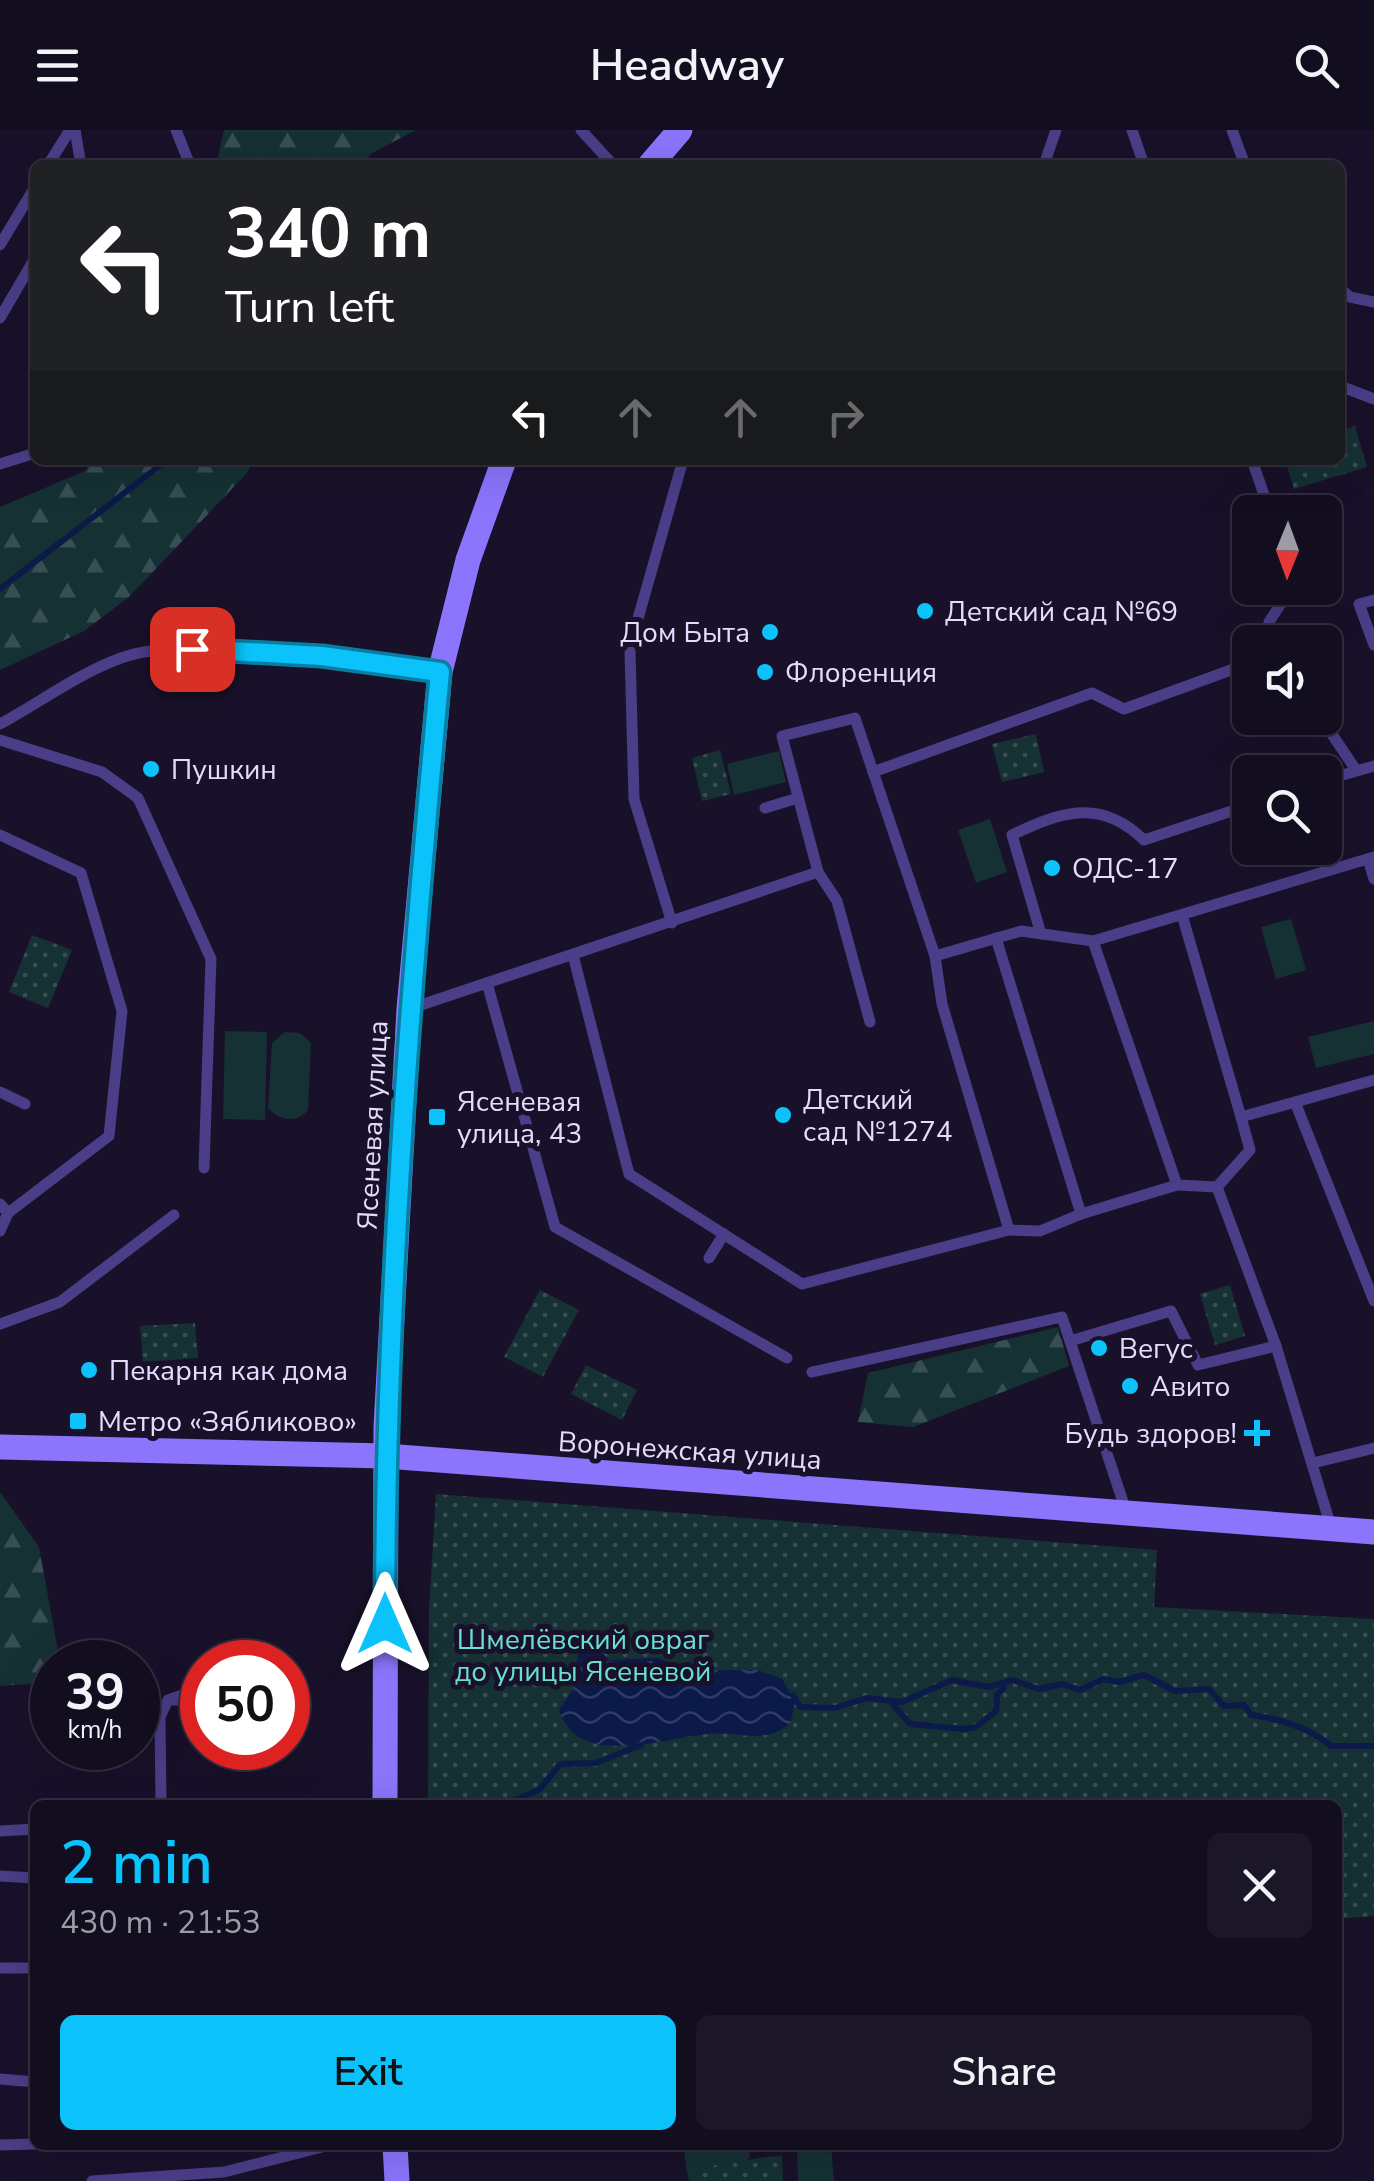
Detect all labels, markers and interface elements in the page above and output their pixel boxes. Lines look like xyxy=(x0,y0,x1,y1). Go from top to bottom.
text: Headway xyxy=(590,35,784,96)
icon: menu xyxy=(30,38,85,93)
icon: search xyxy=(1289,38,1344,93)
text: 340 m xyxy=(225,186,431,282)
icon: left xyxy=(60,200,190,330)
text: Turn left xyxy=(225,277,394,338)
icon: left xyxy=(503,390,558,445)
icon: ahead xyxy=(608,390,663,445)
icon: ahead xyxy=(713,390,768,445)
icon: right xyxy=(818,390,873,445)
north arrow xyxy=(1232,495,1342,605)
map controls xyxy=(1232,495,1342,865)
place label: Детский сад №69 xyxy=(945,593,1178,631)
marker: Детский сад №69 xyxy=(914,600,936,622)
pin xyxy=(150,607,235,692)
place label: Дом Быта xyxy=(620,614,750,652)
marker: Дом Быта xyxy=(759,621,781,643)
icon: arrive xyxy=(165,622,220,677)
button: sound xyxy=(1232,625,1342,735)
place label: Флоренция xyxy=(785,654,937,692)
marker: Флоренция xyxy=(754,661,776,683)
place label: Пушкин xyxy=(171,751,277,789)
button: search xyxy=(1232,755,1342,865)
marker: Пушкин xyxy=(140,758,162,780)
place label: ОДС-17 xyxy=(1072,850,1179,888)
marker: ОДС-17 xyxy=(1041,857,1063,879)
street label: Ясеневая улица xyxy=(349,1019,397,1231)
place label: Детский сад №1274 xyxy=(803,1081,953,1151)
place label: Ясеневая улица, 43 xyxy=(457,1083,582,1153)
marker: Детский сад №1274 xyxy=(772,1104,794,1126)
marker: Ясеневая улица, 43 xyxy=(426,1106,448,1128)
place label: Вегус xyxy=(1119,1330,1193,1368)
marker: Вегус xyxy=(1088,1337,1110,1359)
place label: Пекарня как дома xyxy=(109,1352,348,1390)
marker: Пекарня как дома xyxy=(78,1359,100,1381)
place label: Авито xyxy=(1150,1368,1230,1406)
marker: Авито xyxy=(1119,1375,1141,1397)
place label: Метро «Зябликово» xyxy=(98,1403,357,1441)
marker: Метро «Зябликово» xyxy=(67,1410,89,1432)
place label: Будь здоров! xyxy=(1065,1415,1237,1453)
marker: Будь здоров! xyxy=(1246,1422,1268,1444)
street label: Воронежская улица xyxy=(557,1423,823,1479)
position arrow xyxy=(333,1572,437,1676)
park label: Шмелёвский овраг до улицы Ясеневой xyxy=(455,1621,711,1691)
speed limit sign: 50 xyxy=(180,1640,310,1770)
text: 39 xyxy=(65,1658,125,1727)
text: km/h xyxy=(67,1713,123,1747)
text: 2 min xyxy=(60,1822,213,1904)
button: close xyxy=(1207,1833,1312,1938)
text: 430 m · 21:53 xyxy=(60,1901,261,1944)
button: Exit xyxy=(60,2015,676,2130)
button: Share xyxy=(696,2015,1312,2130)

